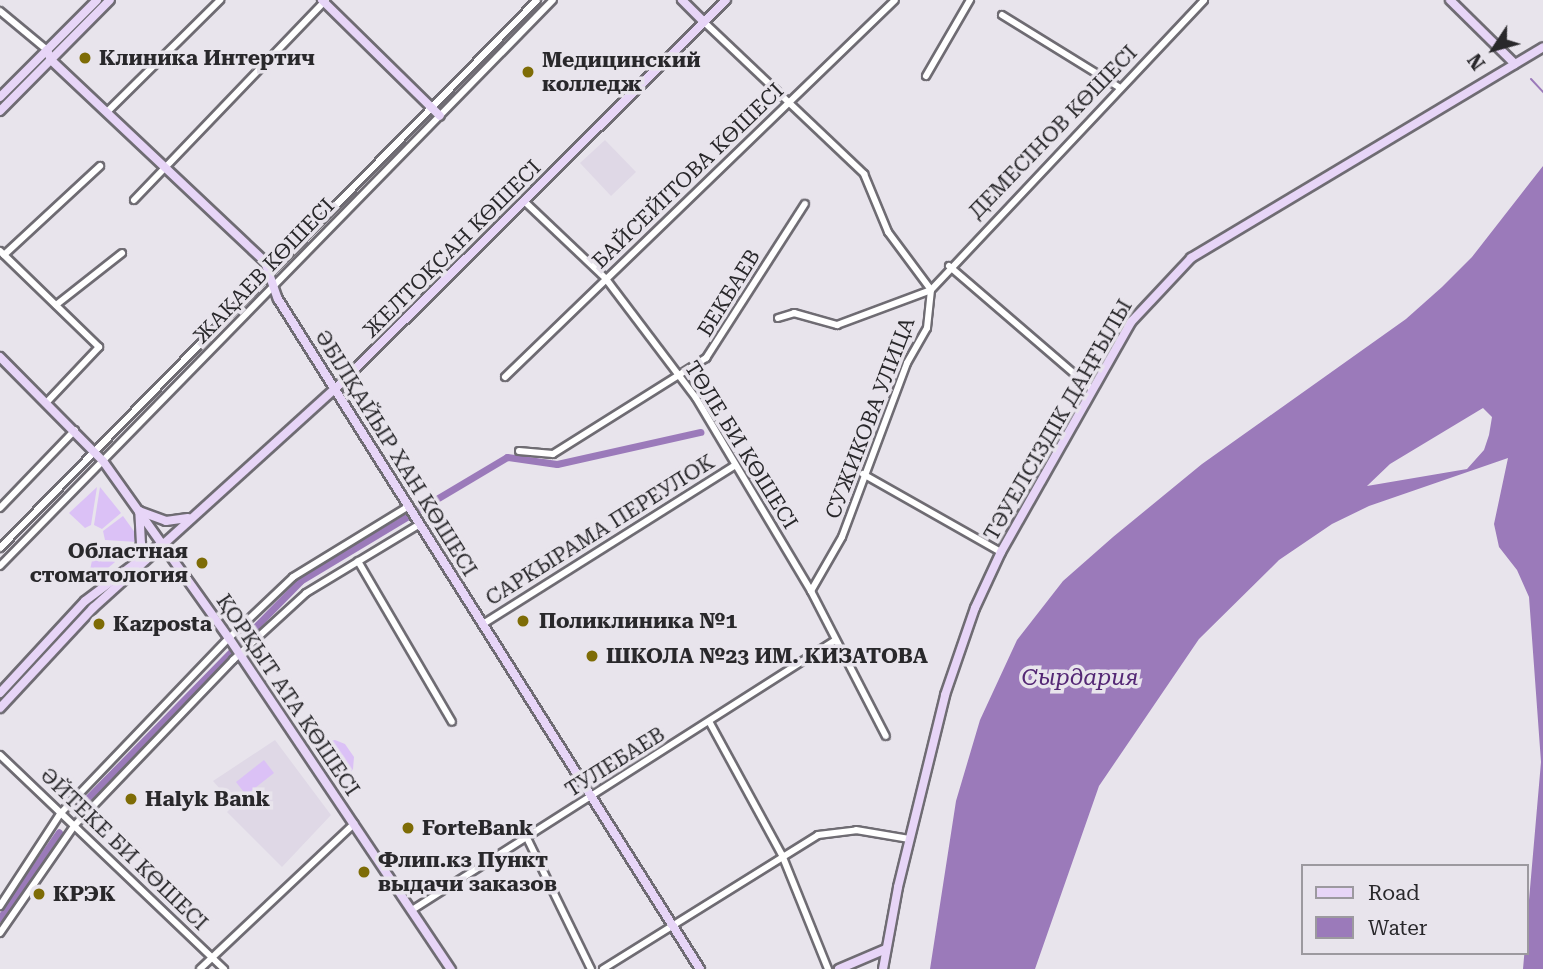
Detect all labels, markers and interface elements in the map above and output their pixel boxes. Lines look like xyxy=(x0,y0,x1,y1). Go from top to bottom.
north arrow xyxy=(1459,14,1529,84)
street label: ДЕМЕСІНОВ КӨШЕСІ xyxy=(964,40,1142,224)
place label: Клиника Интертич xyxy=(99,45,315,71)
place label: Медицинский колледж xyxy=(542,47,701,97)
text: N xyxy=(1463,49,1490,74)
marker: Клиника Интертич xyxy=(77,50,93,66)
marker: Медицинский колледж xyxy=(520,64,536,80)
street label: БАЙСЕЙІТОВА КӨШЕСІ xyxy=(587,78,789,274)
street label: ЖЕЛТОҚСАН КӨШЕСІ xyxy=(358,155,546,343)
street label: ЖАҚАЕВ КӨШЕСІ xyxy=(188,193,340,349)
street label: БЕКБАЕВ xyxy=(692,245,766,341)
street label: ТӘУЕЛСІЗДІК ДАҢҒЫЛЫ xyxy=(979,295,1137,545)
street label: СУЖИКОВА УЛИЦА xyxy=(820,314,920,522)
street label: ӘБІЛҚАЙЫР ХАН КӨШЕСІ xyxy=(310,325,482,581)
street label: ТӨЛЕ БИ КӨШЕСІ xyxy=(679,356,803,534)
street label: САРКЫРАМА ПЕРЕУЛОК xyxy=(481,449,719,611)
place label: Областная стоматология xyxy=(30,538,188,588)
marker: Областная стоматология xyxy=(194,555,210,571)
street label: ҚОРҚЫТ АТА КӨШЕСІ xyxy=(211,589,365,801)
place label: Поликлиника №1 xyxy=(539,608,737,634)
place label: Kazposta xyxy=(113,611,212,637)
marker: Поликлиника №1 xyxy=(513,611,533,631)
marker: Kazposta xyxy=(91,616,107,632)
place label: ШКОЛА №23 ИМ. КИЗАТОВА xyxy=(606,643,928,669)
marker: ШКОЛА №23 ИМ. КИЗАТОВА xyxy=(584,648,600,664)
water label: Сырдария xyxy=(1021,664,1139,692)
street label: ТУЛЕБАЕВ xyxy=(561,721,669,803)
street label: ӘЙТЕКЕ БИ КӨШЕСІ xyxy=(35,762,213,936)
place label: Halyk Bank xyxy=(145,786,270,812)
marker: Halyk Bank xyxy=(123,791,139,807)
place label: ForteBank xyxy=(422,815,534,841)
marker: ForteBank xyxy=(400,820,416,836)
place label: Флип.кз Пункт выдачи заказов xyxy=(378,847,557,897)
marker: Флип.кз Пункт выдачи заказов xyxy=(356,864,372,880)
legend xyxy=(1302,864,1529,955)
place label: КРЭК xyxy=(53,881,115,907)
text: Road xyxy=(1368,881,1420,905)
marker: КРЭК xyxy=(31,886,47,902)
text: Water xyxy=(1368,916,1427,940)

